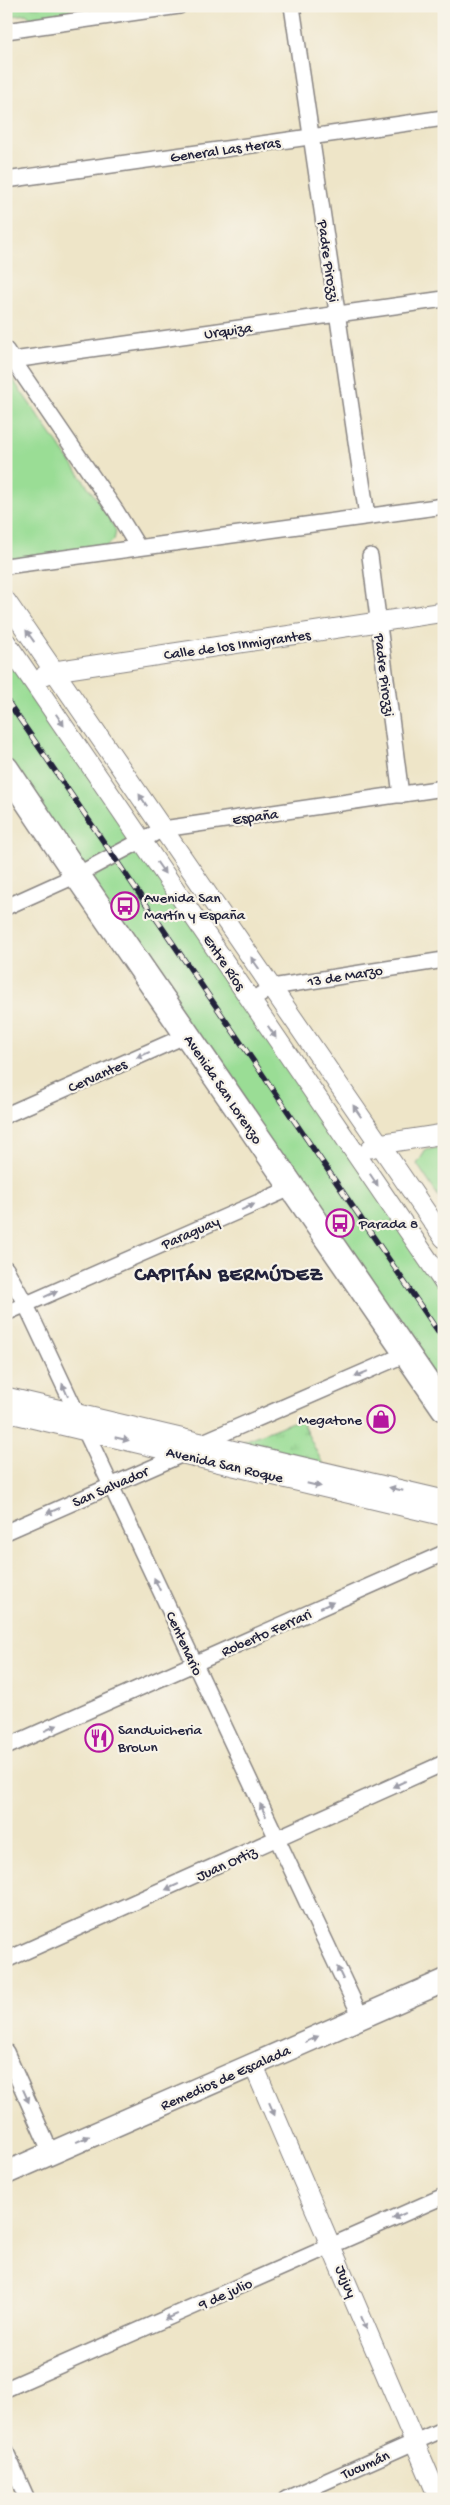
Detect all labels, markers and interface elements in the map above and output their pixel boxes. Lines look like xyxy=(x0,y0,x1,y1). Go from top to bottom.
street label: General Las Heras xyxy=(169,134,282,168)
street label: Padre Pirozzi xyxy=(312,218,342,304)
street label: Urquiza xyxy=(203,320,254,344)
street label: Calle de los Inmigrantes xyxy=(163,627,312,665)
one-way arrow xyxy=(25,629,35,643)
street label: Padre Pirozzi xyxy=(369,632,397,718)
one-way arrow xyxy=(55,713,64,727)
one-way arrow xyxy=(138,793,148,807)
street label: España xyxy=(231,806,280,830)
one-way arrow xyxy=(156,862,166,875)
place label: Avenida San Martín y España xyxy=(144,890,246,925)
bus stop icon: Avenida San Martín y España xyxy=(110,891,140,921)
street label: Entre Ríos xyxy=(198,932,249,995)
one-way arrow xyxy=(250,956,260,969)
street label: 13 de Marzo xyxy=(305,962,384,992)
one-way arrow xyxy=(267,1025,277,1038)
street label: Avenida San Lorenzo xyxy=(179,1032,266,1148)
one-way arrow xyxy=(136,1052,150,1060)
street label: Cervantes xyxy=(66,1056,131,1098)
one-way arrow xyxy=(352,1104,362,1118)
one-way arrow xyxy=(369,1174,379,1187)
one-way arrow xyxy=(241,1202,255,1210)
bus stop icon: Parada 8 xyxy=(325,1208,355,1238)
street label: Paraguay xyxy=(158,1213,223,1255)
place label: Parada 8 xyxy=(358,1216,418,1234)
district label: CAPITÁN BERMÚDEZ xyxy=(134,1263,323,1288)
one-way arrow xyxy=(44,1289,58,1297)
one-way arrow xyxy=(354,1370,368,1378)
one-way arrow xyxy=(60,1383,68,1397)
shop icon: Megatone xyxy=(366,1404,396,1434)
place label: Megatone xyxy=(298,1412,362,1430)
one-way arrow xyxy=(114,1435,129,1443)
street label: Avenida San Roque xyxy=(164,1444,285,1488)
street label: San Salvador xyxy=(70,1462,153,1513)
one-way arrow xyxy=(306,1481,321,1489)
one-way arrow xyxy=(389,1485,404,1493)
one-way arrow xyxy=(46,1507,60,1515)
one-way arrow xyxy=(153,1577,161,1591)
one-way arrow xyxy=(320,1601,334,1609)
street label: Roberto Ferrari xyxy=(219,1606,315,1662)
street label: Centenario xyxy=(161,1609,206,1679)
place label: Sandwicheria Brown xyxy=(117,1722,203,1757)
one-way arrow xyxy=(44,1723,58,1731)
restaurant icon: Sandwicheria Brown xyxy=(84,1723,114,1753)
one-way arrow xyxy=(392,1780,406,1788)
one-way arrow xyxy=(259,1803,267,1817)
street label: Juan Ortiz xyxy=(194,1843,260,1886)
one-way arrow xyxy=(165,1883,179,1891)
one-way arrow xyxy=(336,1966,344,1980)
one-way arrow xyxy=(305,2034,319,2042)
street label: Remedios de Escalada xyxy=(158,2042,294,2116)
one-way arrow xyxy=(22,2089,30,2103)
one-way arrow xyxy=(269,2102,277,2116)
one-way arrow xyxy=(76,2135,90,2143)
one-way arrow xyxy=(392,2212,406,2220)
street label: Jujuy xyxy=(330,2263,360,2301)
street label: 9 de julio xyxy=(195,2275,256,2315)
one-way arrow xyxy=(164,2313,178,2321)
one-way arrow xyxy=(361,2316,369,2330)
street label: Tucumán xyxy=(338,2447,393,2485)

